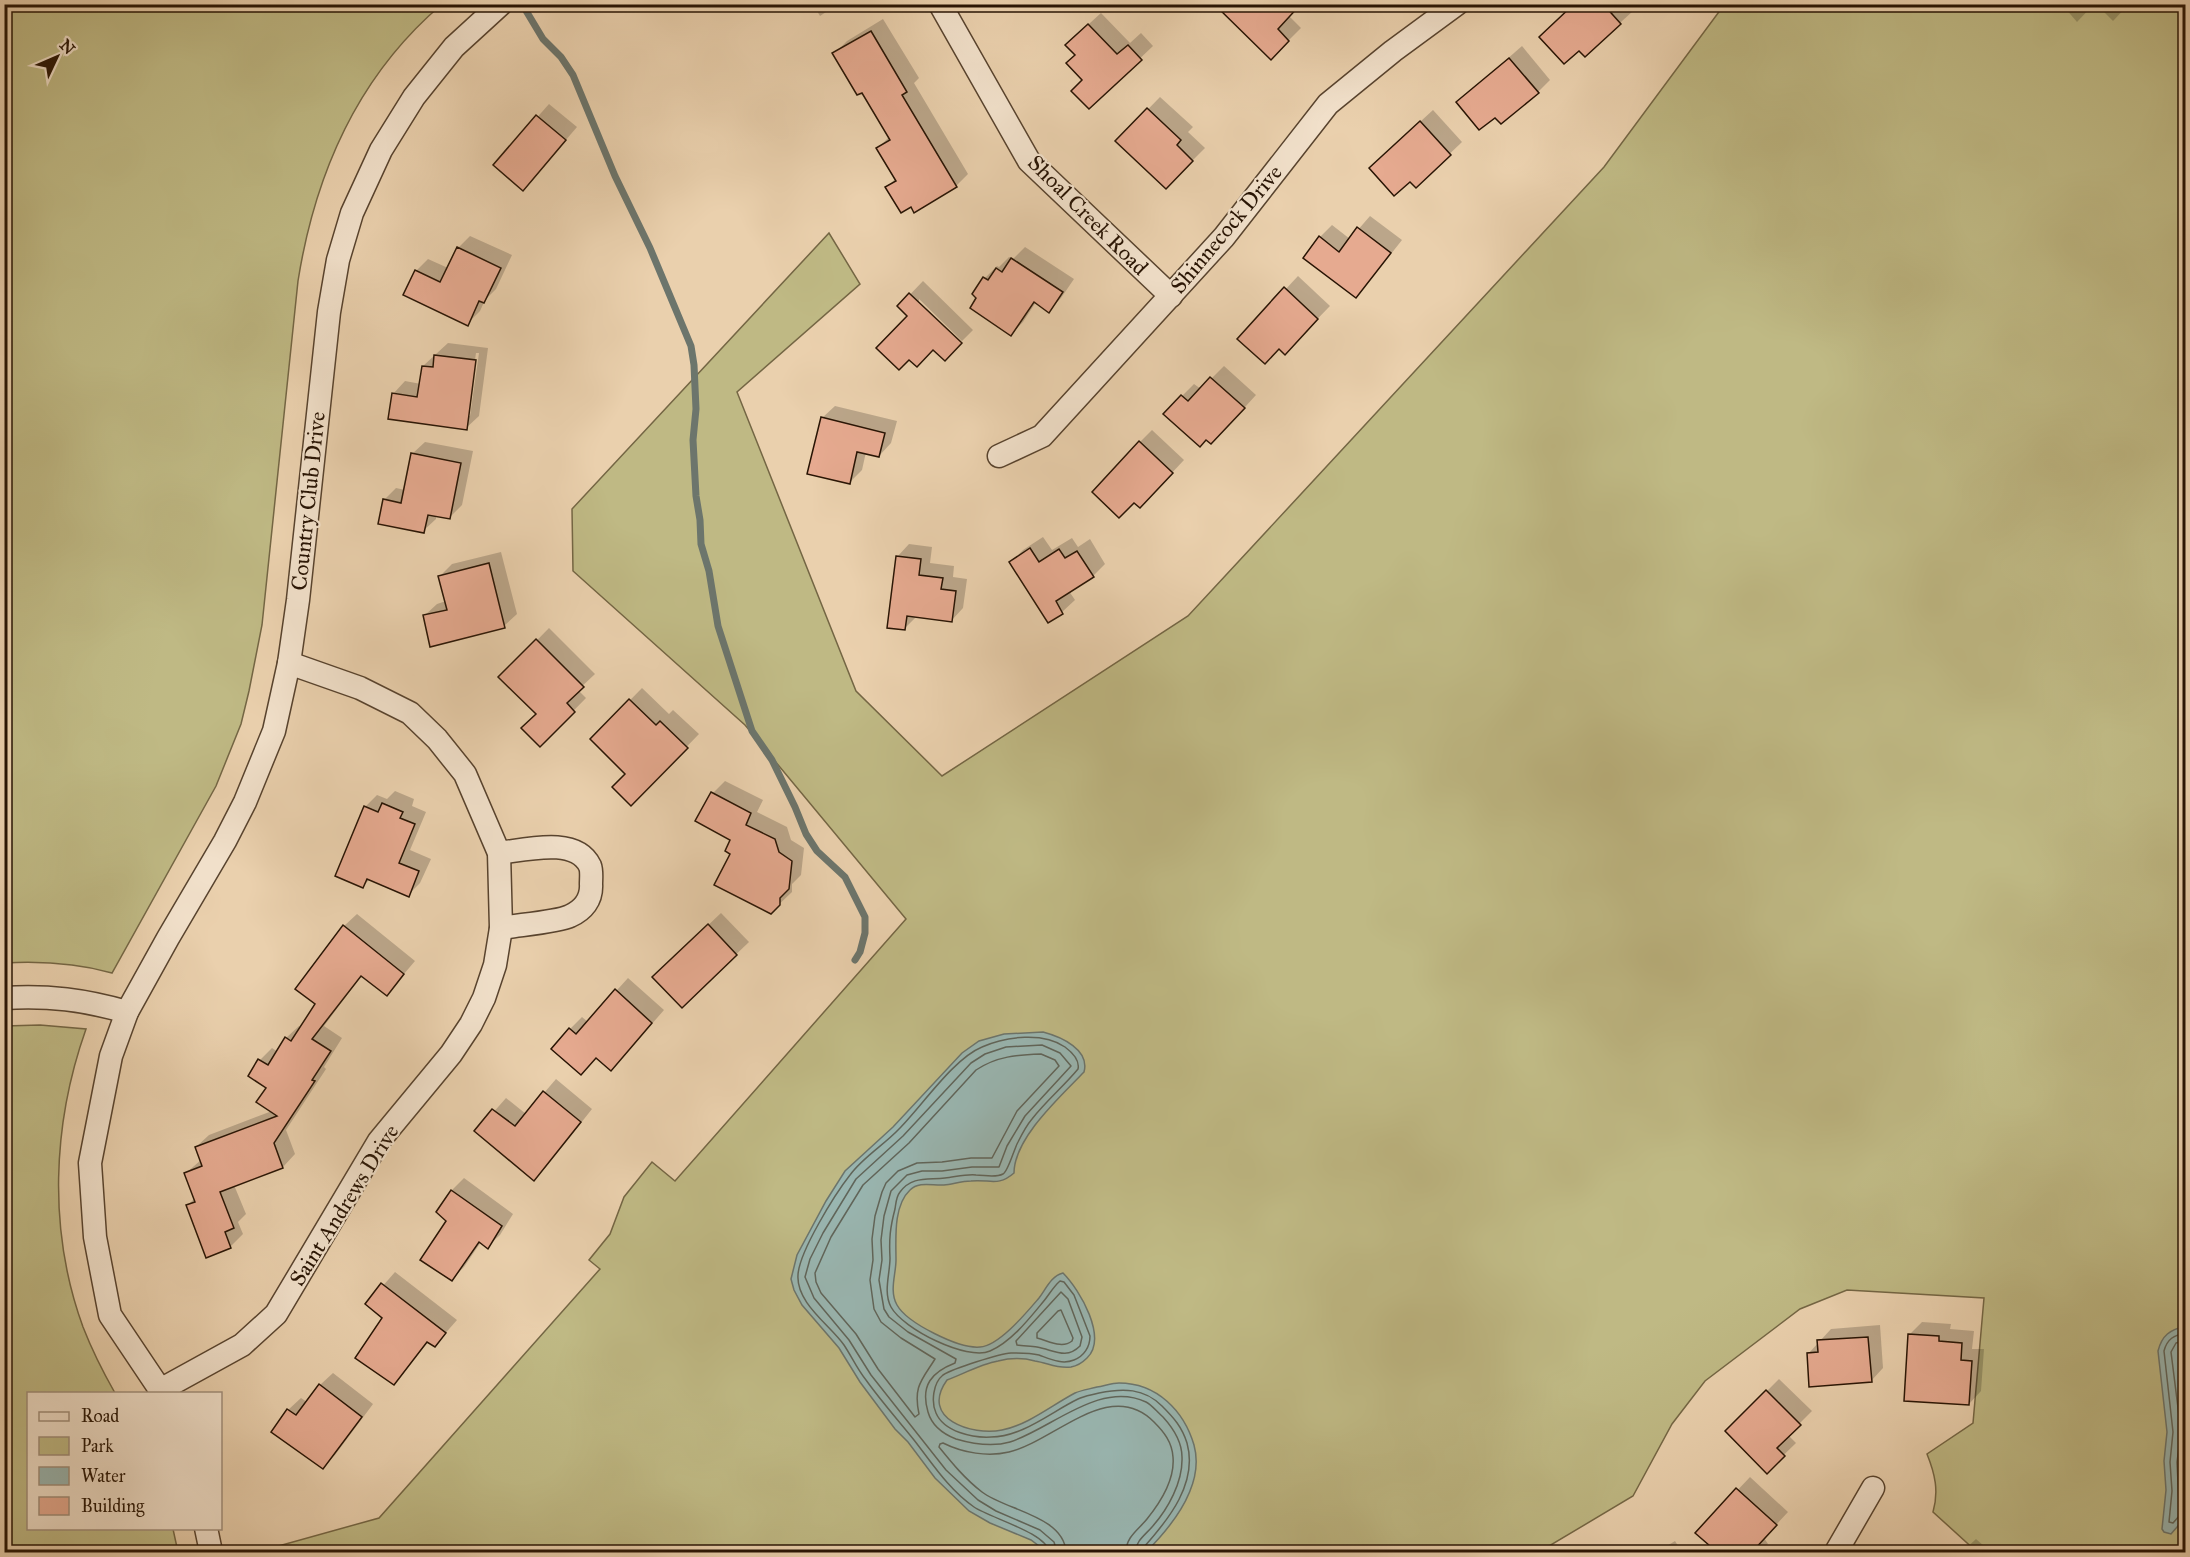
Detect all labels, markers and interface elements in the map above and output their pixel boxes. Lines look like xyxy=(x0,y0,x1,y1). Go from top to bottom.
north arrow xyxy=(27,27,87,87)
text: N xyxy=(56,35,79,59)
street label: Shoal Creek Road xyxy=(1022,149,1154,281)
street label: Shinnecock Drive xyxy=(1164,159,1288,299)
street label: Country Club Drive xyxy=(285,410,331,592)
street label: Saint Andrews Drive xyxy=(283,1119,405,1291)
legend xyxy=(27,1392,222,1530)
text: Road xyxy=(81,1405,119,1427)
text: Park xyxy=(81,1435,114,1457)
text: Water xyxy=(81,1465,126,1487)
text: Building xyxy=(81,1495,145,1518)

